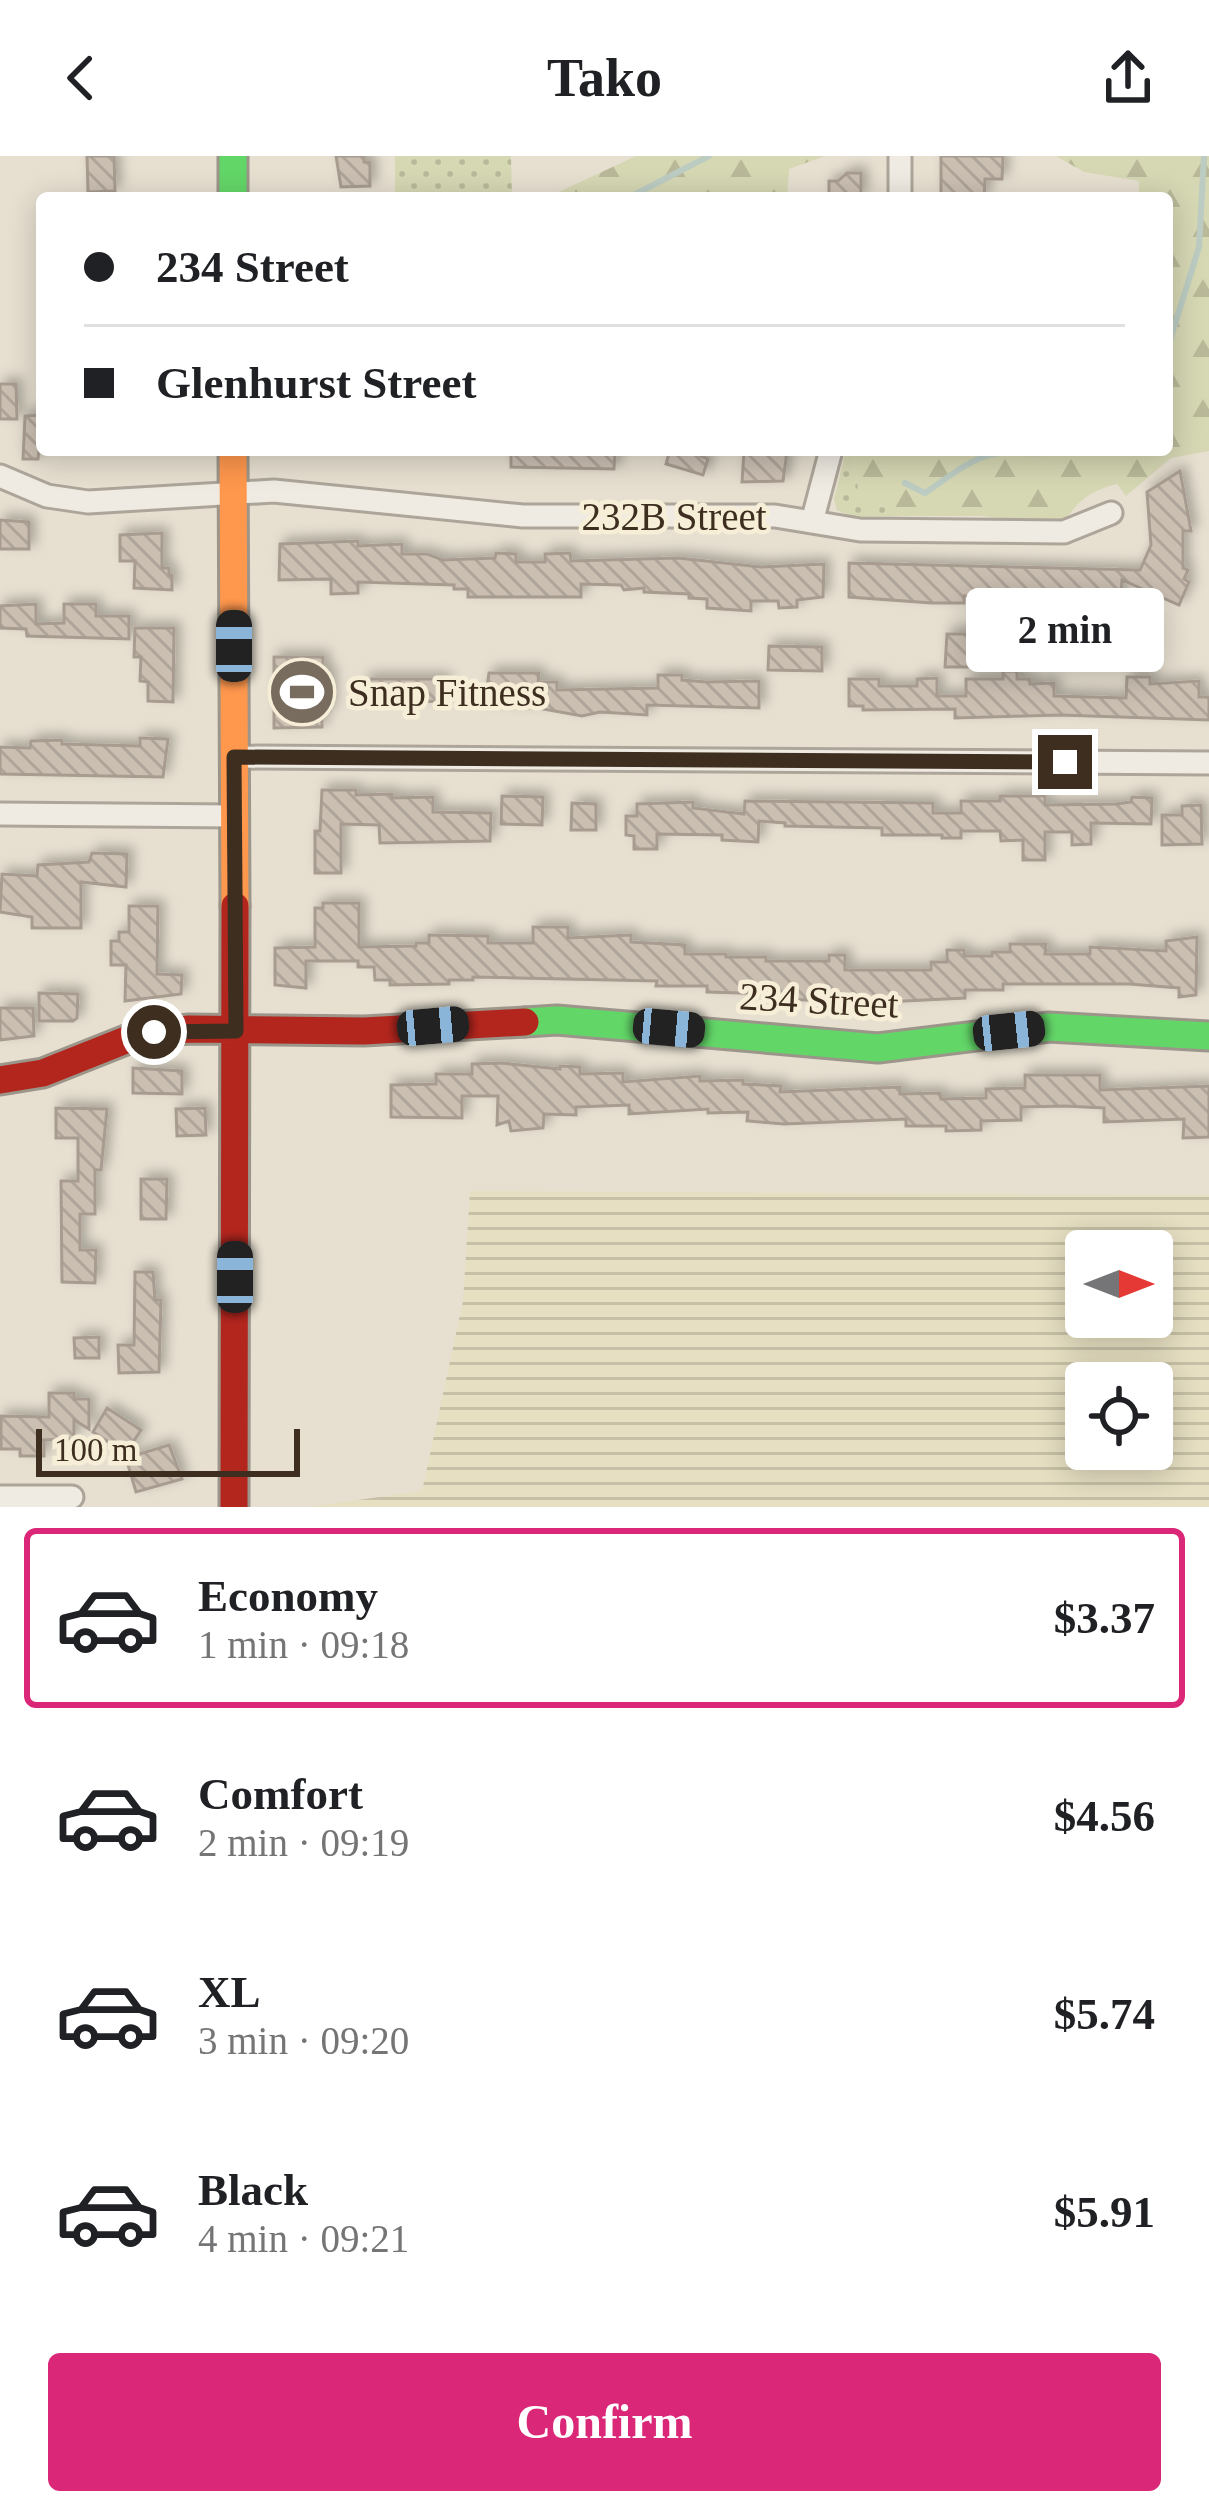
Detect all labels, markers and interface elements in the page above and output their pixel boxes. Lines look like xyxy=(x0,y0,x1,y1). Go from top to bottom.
icon: back xyxy=(48,45,114,111)
icon: share xyxy=(1095,45,1161,111)
text: Tako xyxy=(547,48,662,108)
text: 234 Street xyxy=(156,242,349,292)
text: Glenhurst Street xyxy=(156,358,476,408)
street label: 232B Street xyxy=(581,495,767,538)
callout: 2 min xyxy=(966,588,1164,672)
text: 2 min xyxy=(1018,608,1112,651)
car xyxy=(216,610,252,682)
sports icon: Snap Fitness xyxy=(267,657,337,727)
place label: Snap Fitness xyxy=(348,671,546,715)
route end xyxy=(1038,735,1092,789)
street label: 234 Street xyxy=(738,974,900,1026)
route start xyxy=(127,1005,181,1059)
car xyxy=(396,1005,470,1047)
car xyxy=(632,1007,706,1049)
car xyxy=(971,1009,1047,1053)
north arrow xyxy=(1065,1230,1173,1338)
map controls xyxy=(1065,1230,1173,1470)
car xyxy=(217,1241,253,1313)
button: locate xyxy=(1065,1362,1173,1470)
scale bar xyxy=(36,1423,300,1476)
text: 100 m xyxy=(54,1432,137,1468)
icon: car xyxy=(54,1564,162,1672)
text: Economy xyxy=(198,1571,378,1621)
text: $3.37 xyxy=(1054,1593,1155,1643)
text: 1 min · 09:18 xyxy=(198,1623,409,1666)
icon: car xyxy=(54,1762,162,1870)
text: Comfort xyxy=(198,1769,363,1819)
text: $4.56 xyxy=(1054,1791,1155,1841)
text: 2 min · 09:19 xyxy=(198,1821,409,1864)
icon: car xyxy=(54,1960,162,2068)
text: XL xyxy=(198,1967,261,2017)
text: $5.74 xyxy=(1054,1989,1155,2039)
text: 3 min · 09:20 xyxy=(198,2019,409,2062)
icon: car xyxy=(54,2158,162,2266)
text: Black xyxy=(198,2165,308,2215)
text: $5.91 xyxy=(1054,2187,1155,2237)
text: 4 min · 09:21 xyxy=(198,2217,409,2260)
button: Confirm xyxy=(48,2353,1161,2491)

